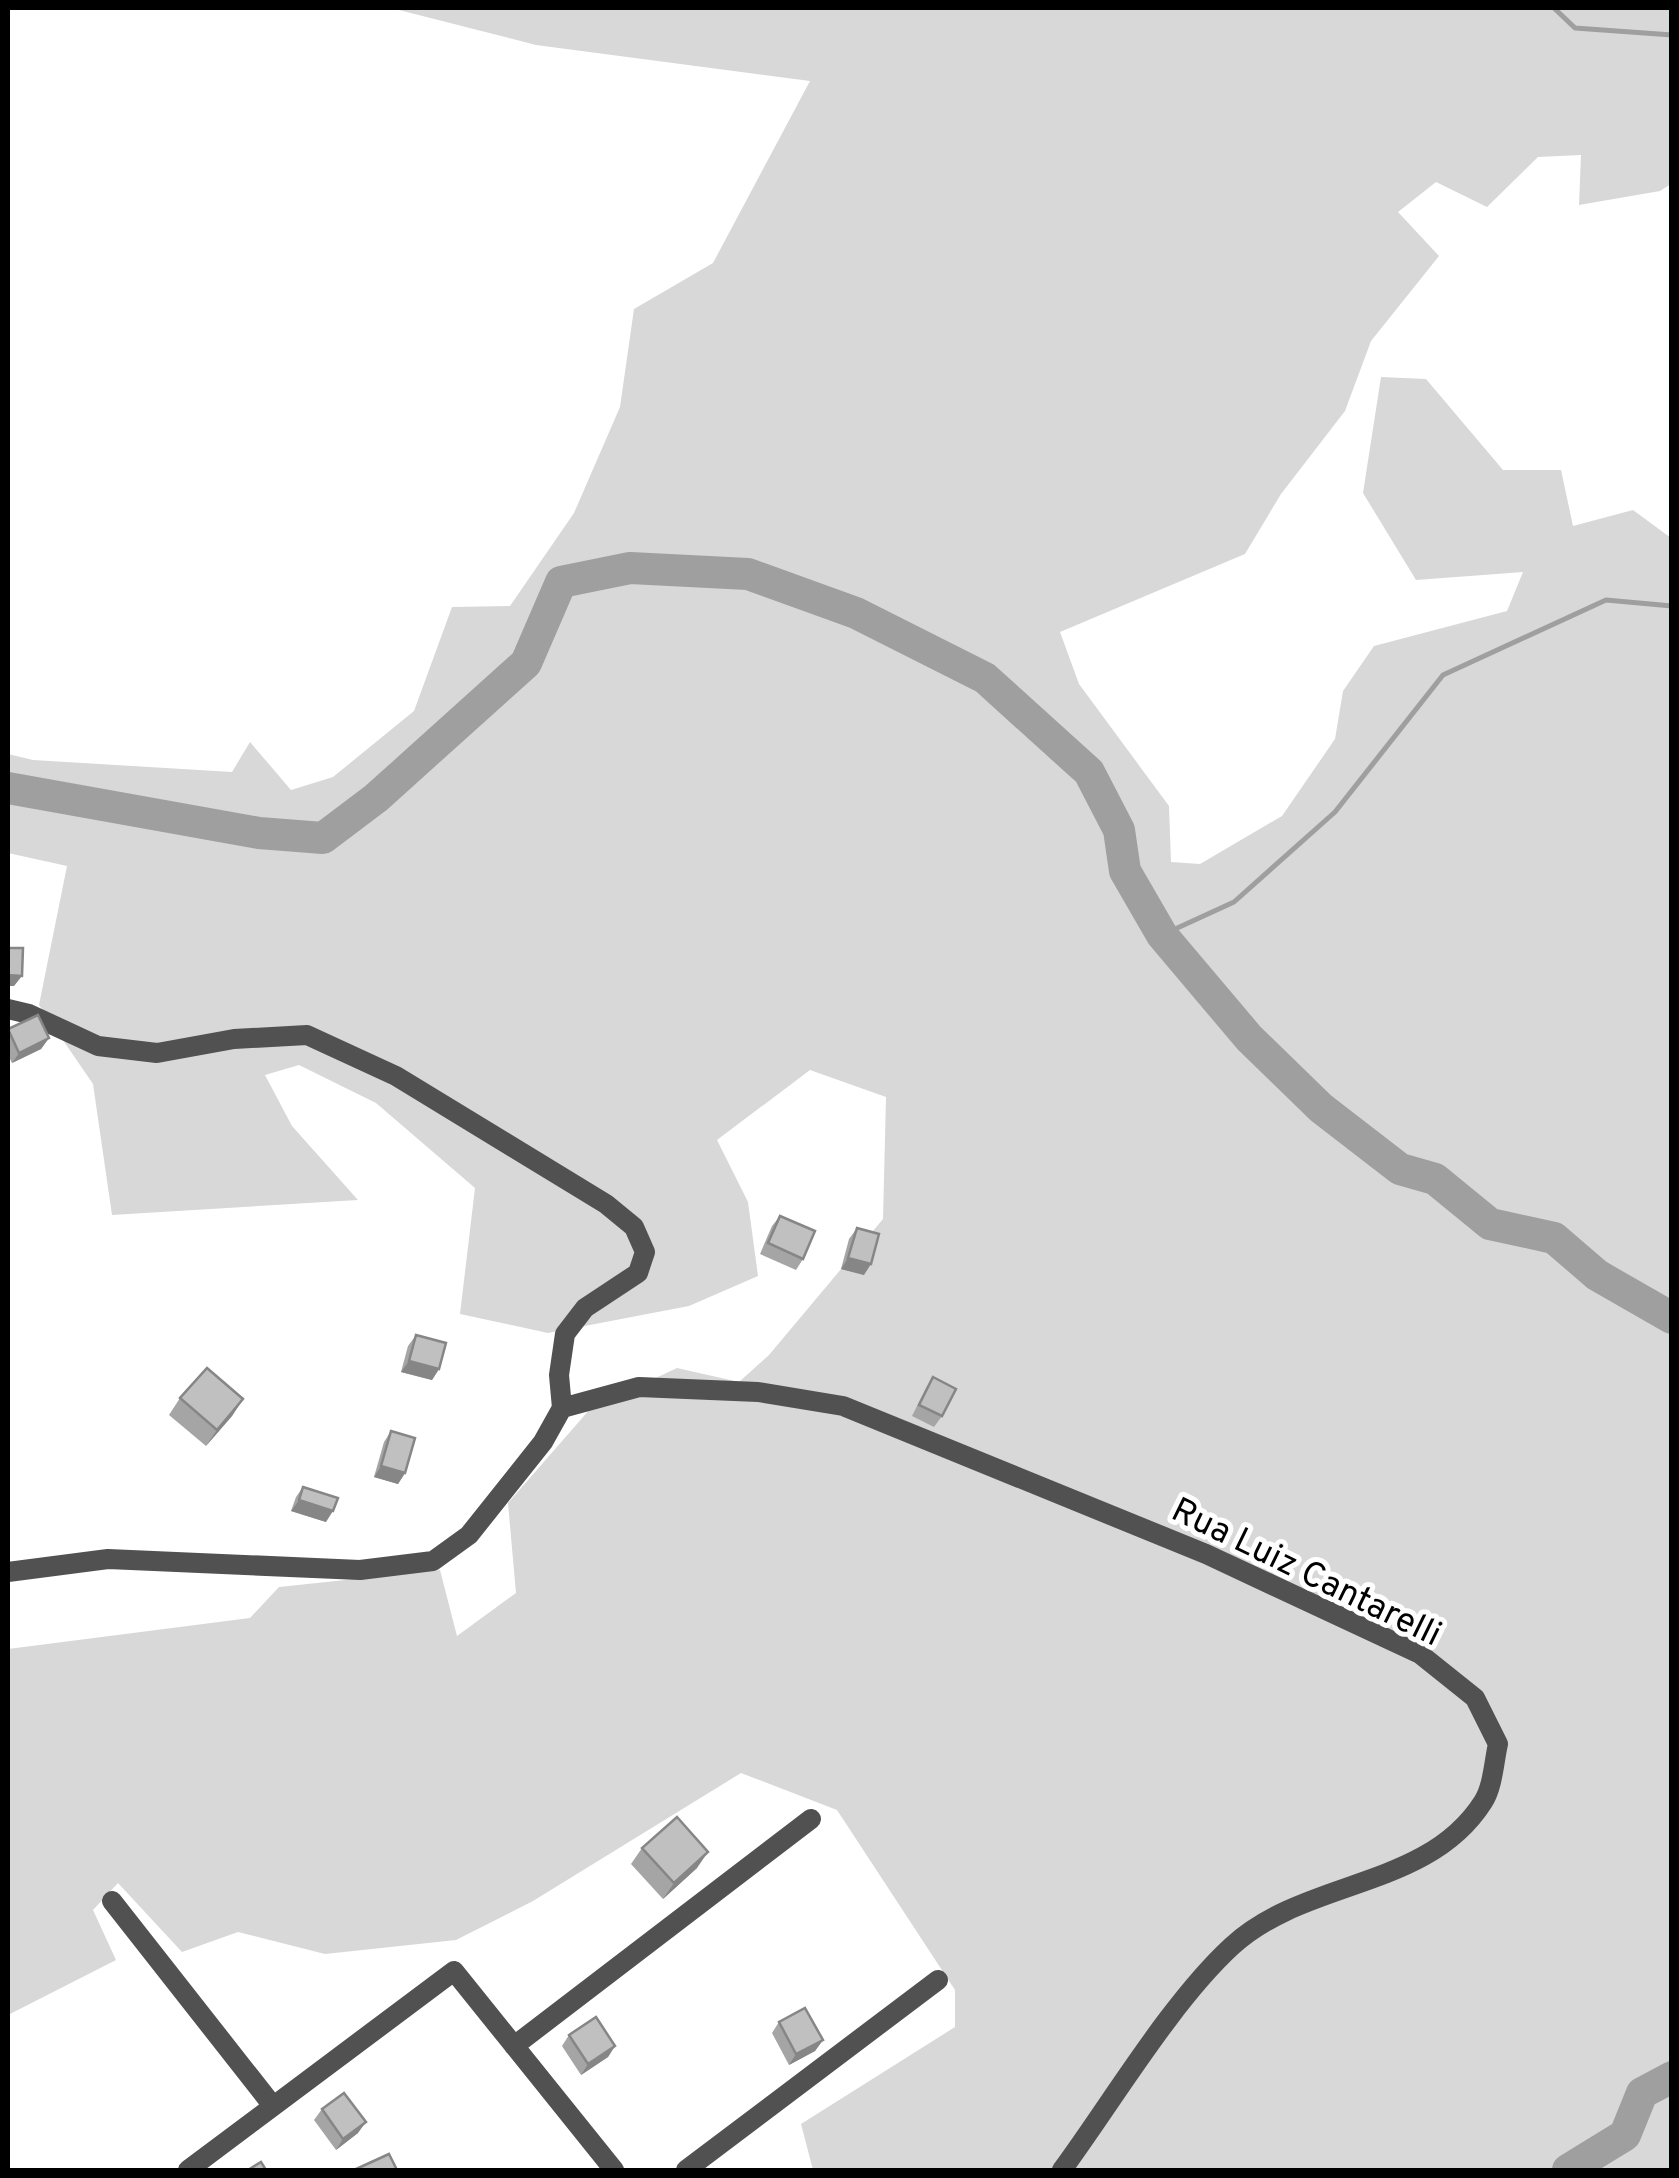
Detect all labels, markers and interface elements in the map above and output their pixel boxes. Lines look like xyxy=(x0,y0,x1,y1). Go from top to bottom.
street label: Rua Luiz Cantarelli xyxy=(1164,1489,1448,1658)

